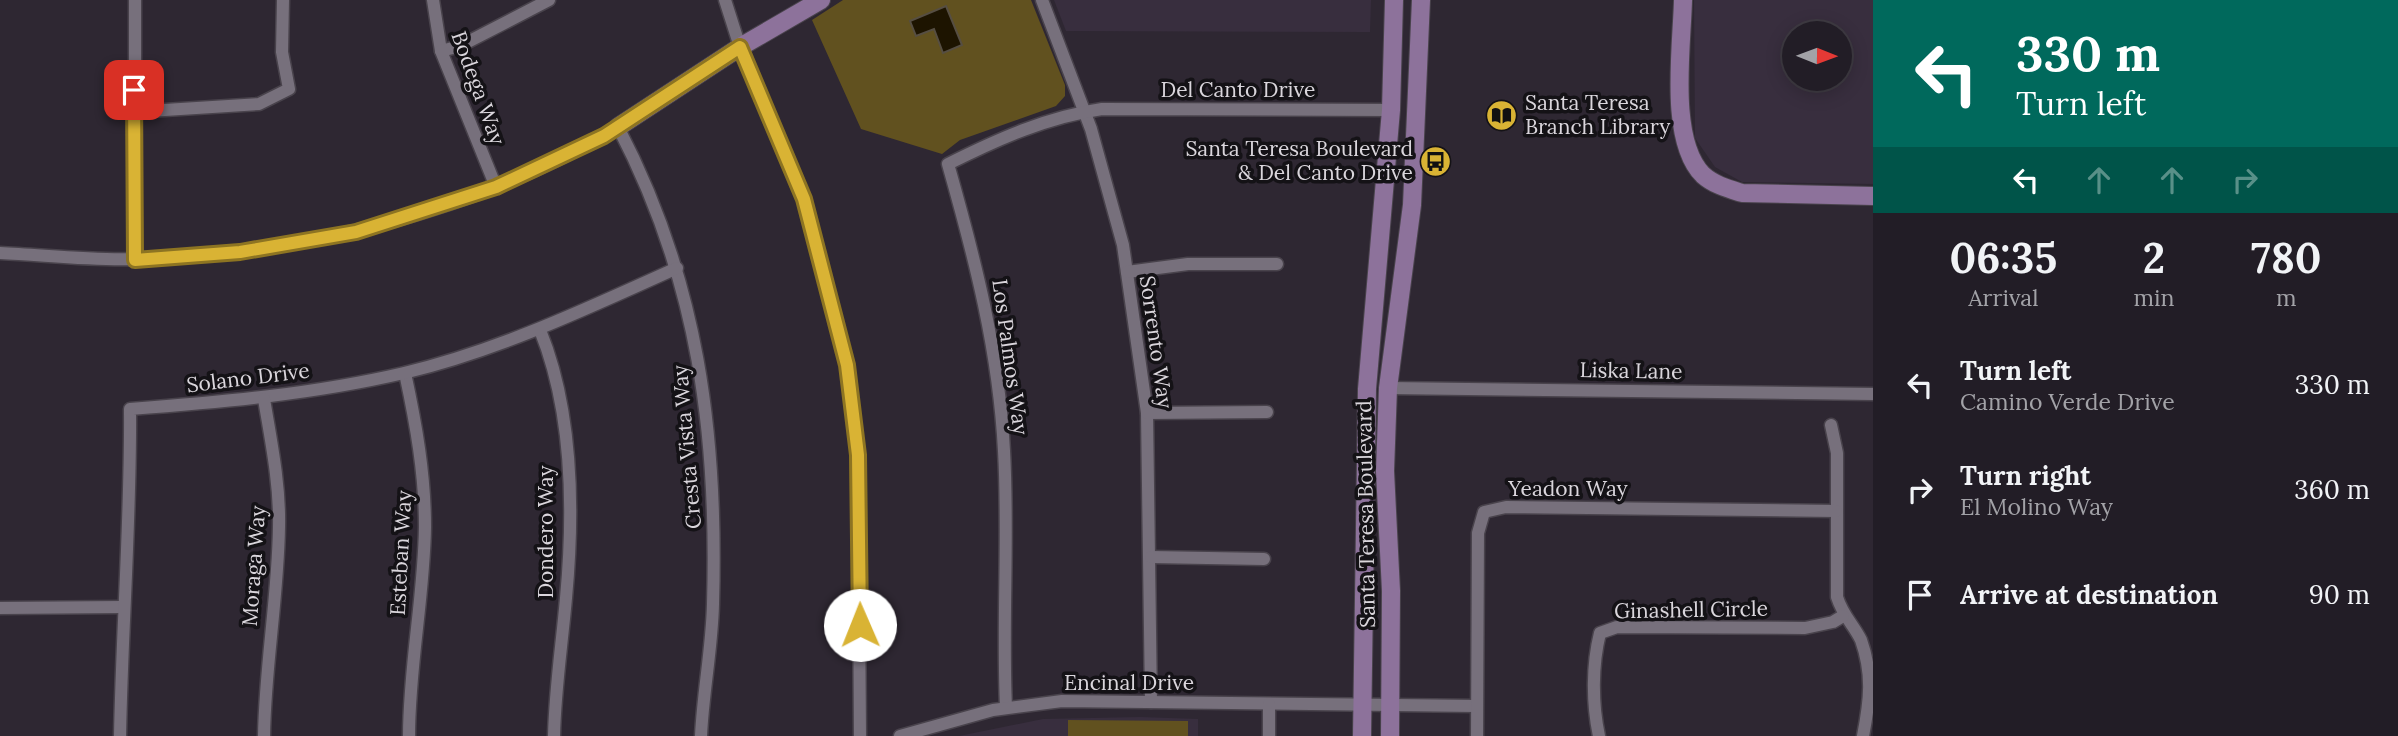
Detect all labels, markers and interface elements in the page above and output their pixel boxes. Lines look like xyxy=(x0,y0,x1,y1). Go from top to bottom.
north arrow xyxy=(1782,21,1852,91)
map controls xyxy=(1782,21,1852,91)
text: 330 m xyxy=(2016,22,2160,84)
street label: Bodega Way xyxy=(445,27,512,148)
icon: left xyxy=(1901,28,1992,119)
pin xyxy=(104,60,164,120)
icon: arrive xyxy=(115,71,153,109)
street label: Del Canto Drive xyxy=(1161,76,1315,103)
text: Turn left xyxy=(2016,83,2146,124)
place label: Santa Teresa Branch Library xyxy=(1525,89,1670,140)
library icon: Santa Teresa Branch Library xyxy=(1485,98,1519,132)
place label: Santa Teresa Boulevard & Del Canto Drive xyxy=(1185,135,1413,186)
bus stop icon: Santa Teresa Boulevard & Del Canto Drive xyxy=(1419,144,1453,178)
icon: left xyxy=(2007,161,2045,199)
icon: ahead xyxy=(2080,161,2118,199)
icon: ahead xyxy=(2153,161,2191,199)
icon: right xyxy=(2226,161,2264,199)
text: 06:35 xyxy=(1950,231,2057,285)
text: 2 xyxy=(2143,231,2165,285)
text: 780 xyxy=(2251,231,2322,285)
street label: Sorrento Way xyxy=(1134,274,1179,410)
street label: Los Palmos Way xyxy=(986,277,1035,436)
text: Arrival xyxy=(1968,283,2038,312)
text: min xyxy=(2134,283,2175,312)
text: m xyxy=(2276,283,2297,312)
text: Turn left xyxy=(1960,354,2071,387)
street label: Liska Lane xyxy=(1579,356,1683,385)
street label: Solano Drive xyxy=(185,357,311,398)
street label: Cresta Vista Way xyxy=(666,364,707,530)
icon: left xyxy=(1901,366,1939,404)
text: 330 m xyxy=(2295,368,2370,401)
text: Camino Verde Drive xyxy=(1960,387,2175,416)
street label: Santa Teresa Boulevard xyxy=(1350,400,1381,628)
text: Turn right xyxy=(1960,459,2091,492)
street label: Dondero Way xyxy=(532,465,559,599)
icon: right xyxy=(1901,471,1939,509)
text: 360 m xyxy=(2294,473,2370,506)
street label: Yeadon Way xyxy=(1507,475,1628,502)
street label: Esteban Way xyxy=(384,490,417,616)
text: El Molino Way xyxy=(1960,492,2113,521)
street label: Moraga Way xyxy=(236,505,271,627)
icon: arrive xyxy=(1901,576,1939,614)
text: Arrive at destination xyxy=(1960,578,2218,611)
text: 90 m xyxy=(2309,578,2370,611)
position arrow xyxy=(823,588,897,662)
street label: Ginashell Circle xyxy=(1614,595,1768,624)
street label: Encinal Drive xyxy=(1064,669,1194,696)

